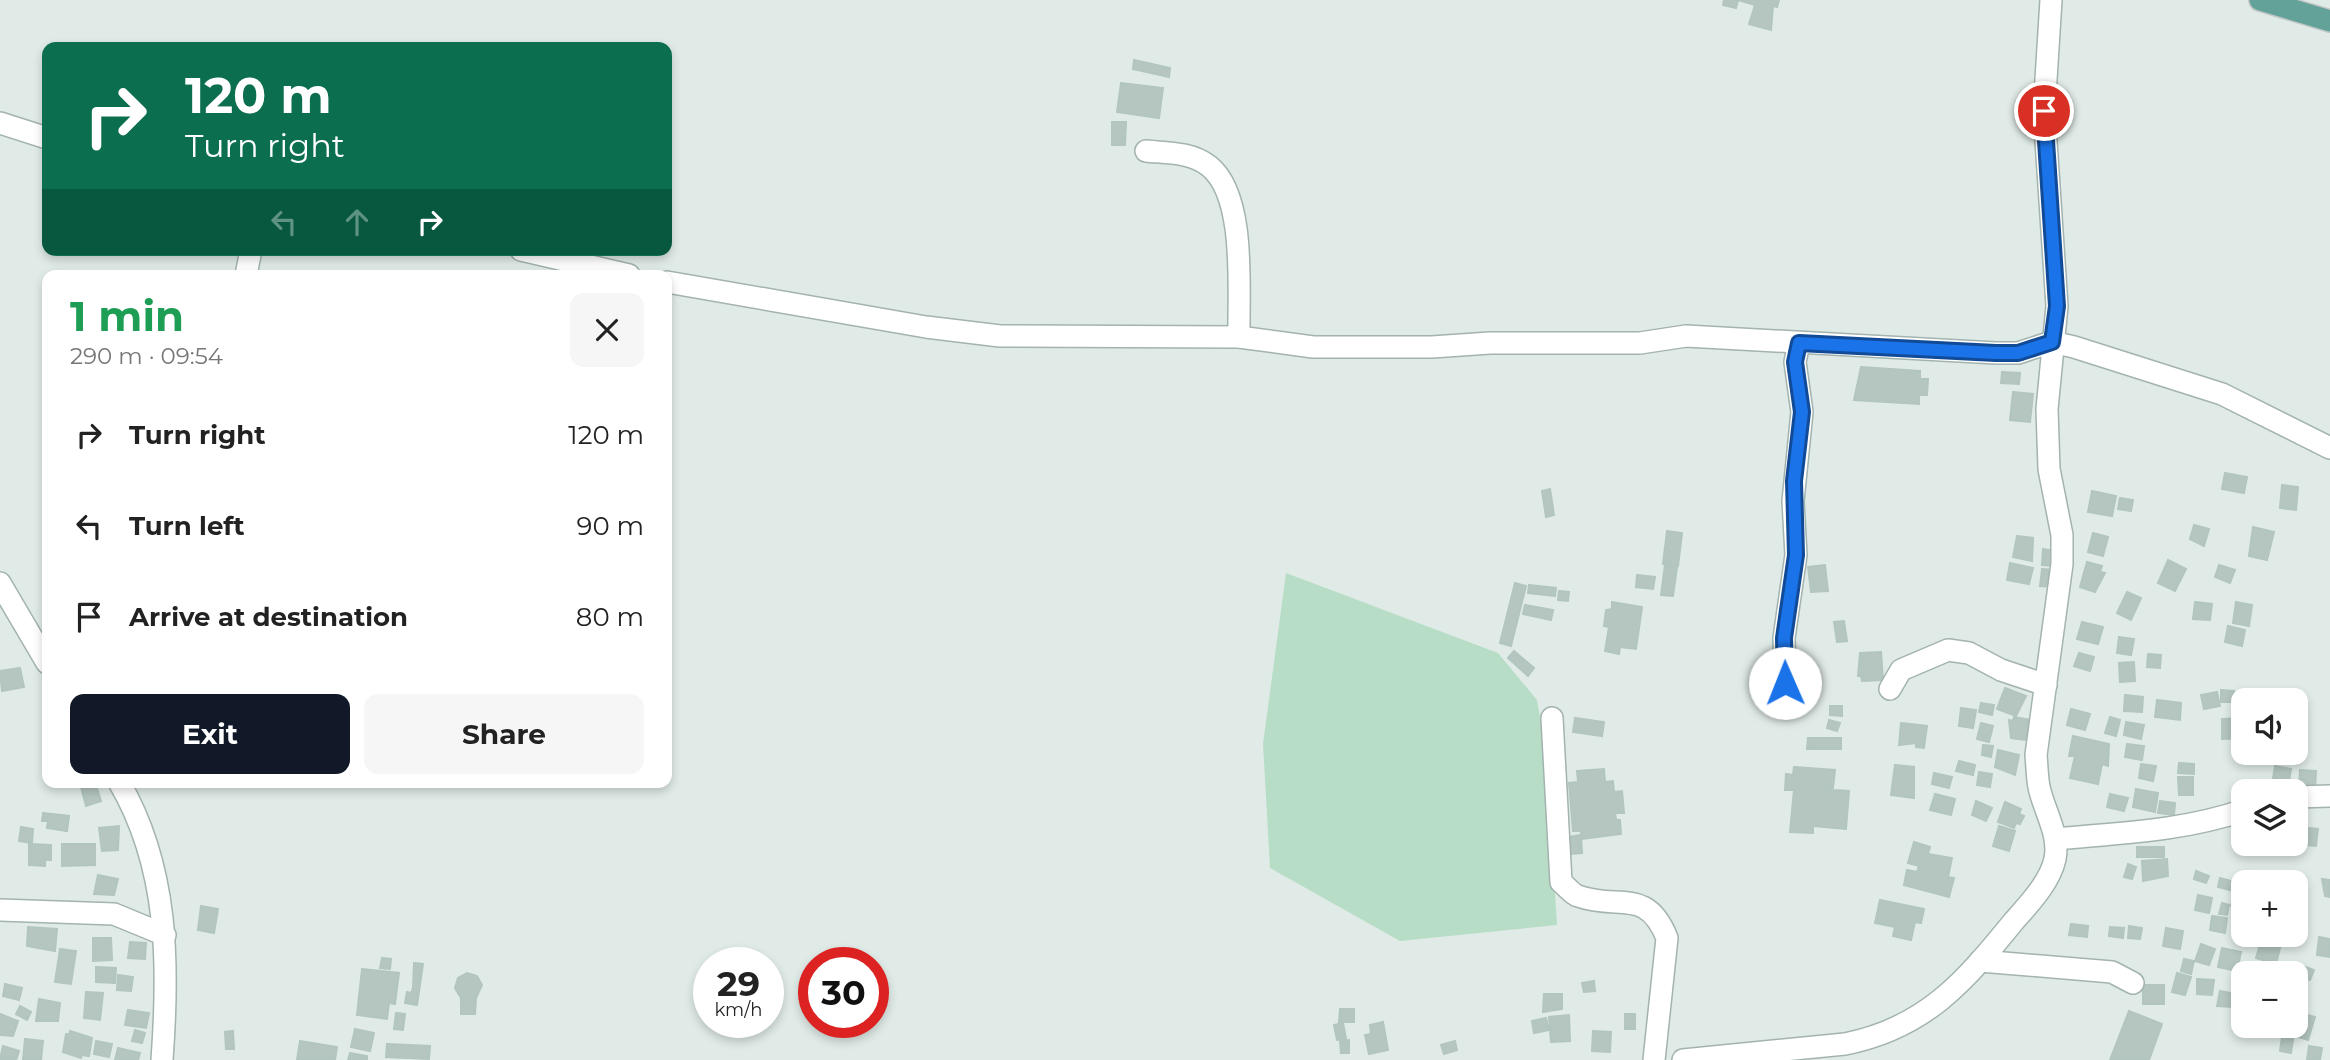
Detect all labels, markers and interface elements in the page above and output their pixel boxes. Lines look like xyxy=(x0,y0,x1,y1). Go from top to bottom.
text: 120 m xyxy=(185,66,332,125)
icon: right xyxy=(70,70,161,161)
pin xyxy=(2014,81,2074,141)
icon: arrive xyxy=(2025,92,2063,130)
text: Turn right xyxy=(185,126,345,165)
icon: left xyxy=(265,203,303,241)
icon: ahead xyxy=(338,203,376,241)
icon: right xyxy=(411,203,449,241)
text: 1 min xyxy=(70,290,184,342)
button: close xyxy=(570,293,644,367)
text: 290 m · 09:54 xyxy=(70,342,223,370)
icon: right xyxy=(70,416,108,454)
text: Turn right xyxy=(129,419,265,451)
text: 120 m xyxy=(568,419,644,451)
icon: left xyxy=(70,507,108,545)
text: Turn left xyxy=(129,510,245,542)
text: 90 m xyxy=(577,510,644,542)
icon: arrive xyxy=(70,598,108,636)
text: Arrive at destination xyxy=(129,601,408,633)
text: 80 m xyxy=(576,601,644,633)
position arrow xyxy=(1748,646,1822,720)
map controls xyxy=(2231,688,2308,1038)
button: sound xyxy=(2231,688,2308,765)
button: Exit xyxy=(70,694,350,774)
button: Share xyxy=(364,694,644,774)
button: layers xyxy=(2231,779,2308,856)
button: + xyxy=(2231,870,2308,947)
speed limit sign: 30 xyxy=(798,947,889,1038)
button: − xyxy=(2231,961,2308,1038)
text: 29 xyxy=(717,962,760,1005)
text: km/h xyxy=(714,999,763,1021)

